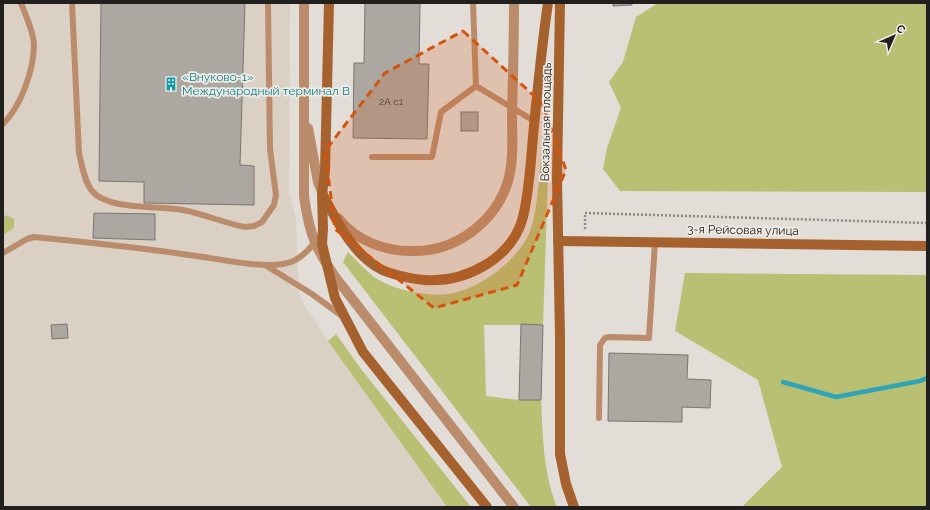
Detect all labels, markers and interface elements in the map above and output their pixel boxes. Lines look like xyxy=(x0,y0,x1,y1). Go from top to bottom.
north arrow xyxy=(874,16,914,56)
text: С xyxy=(893,22,908,37)
street label: Вокзальная площадь xyxy=(538,62,554,182)
place label: «Внуково-1» Международный терминал B xyxy=(182,70,350,98)
building icon: «Внуково-1» Международный терминал B xyxy=(163,76,179,92)
house number: 2А с1 xyxy=(379,96,404,107)
street label: 3-я Рейсовая улица xyxy=(687,222,799,238)

